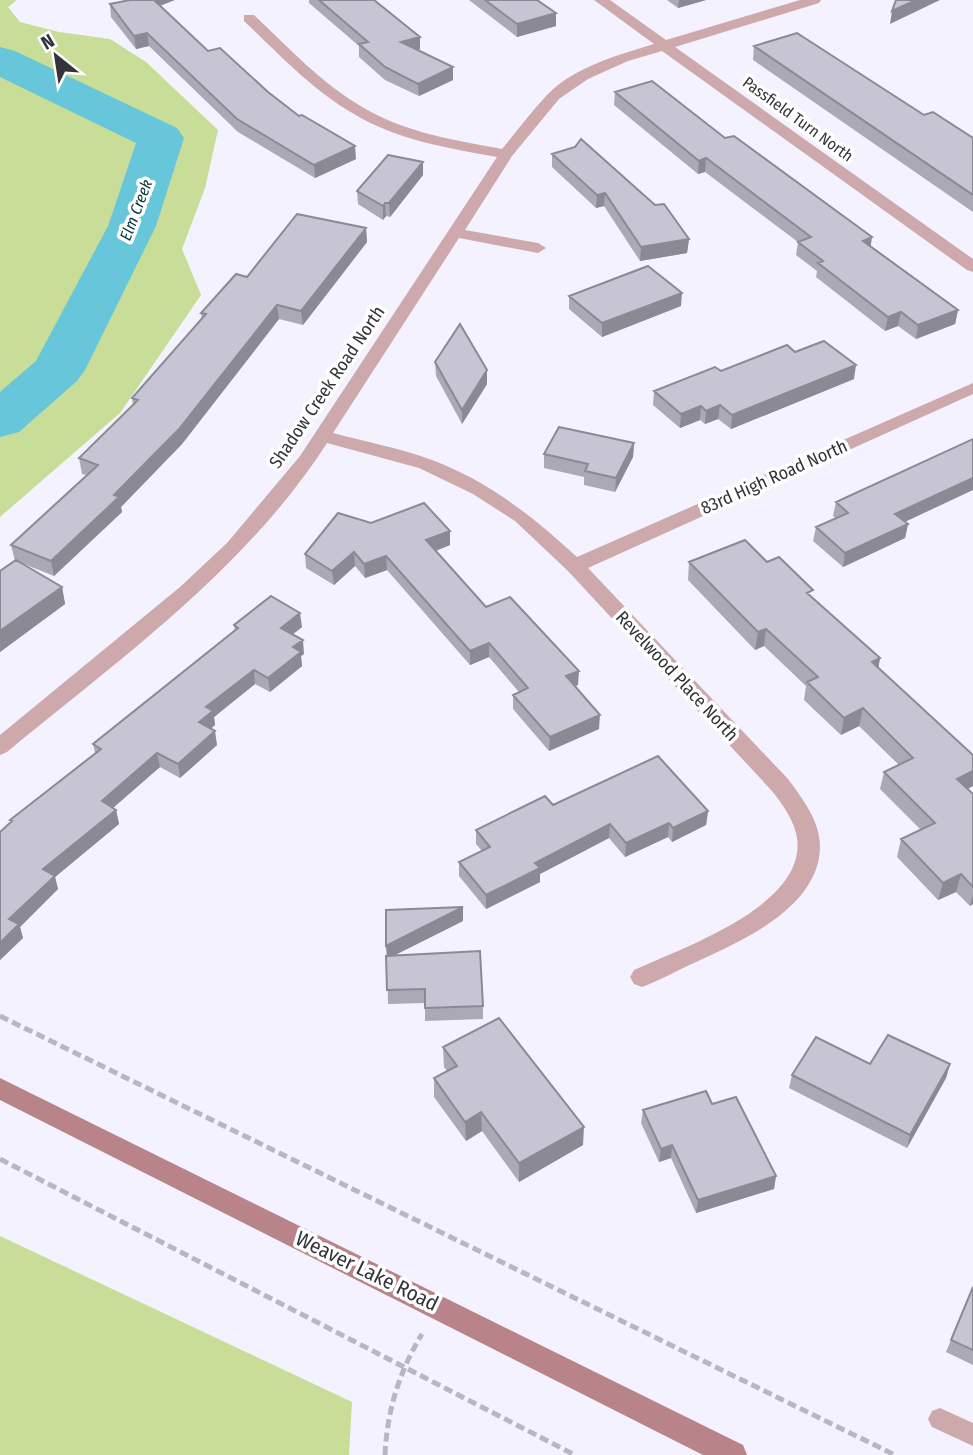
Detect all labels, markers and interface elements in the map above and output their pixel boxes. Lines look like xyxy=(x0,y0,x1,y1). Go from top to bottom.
north arrow xyxy=(21,21,91,91)
text: N xyxy=(37,29,58,55)
street label: Passfield Turn North xyxy=(739,73,857,165)
water label: Elm Creek xyxy=(116,177,156,243)
street label: Shadow Creek Road North xyxy=(264,302,390,472)
street label: 83rd High Road North xyxy=(697,435,851,519)
street label: Revelwood Place North xyxy=(611,606,743,746)
street label: Weaver Lake Road xyxy=(291,1225,443,1317)

